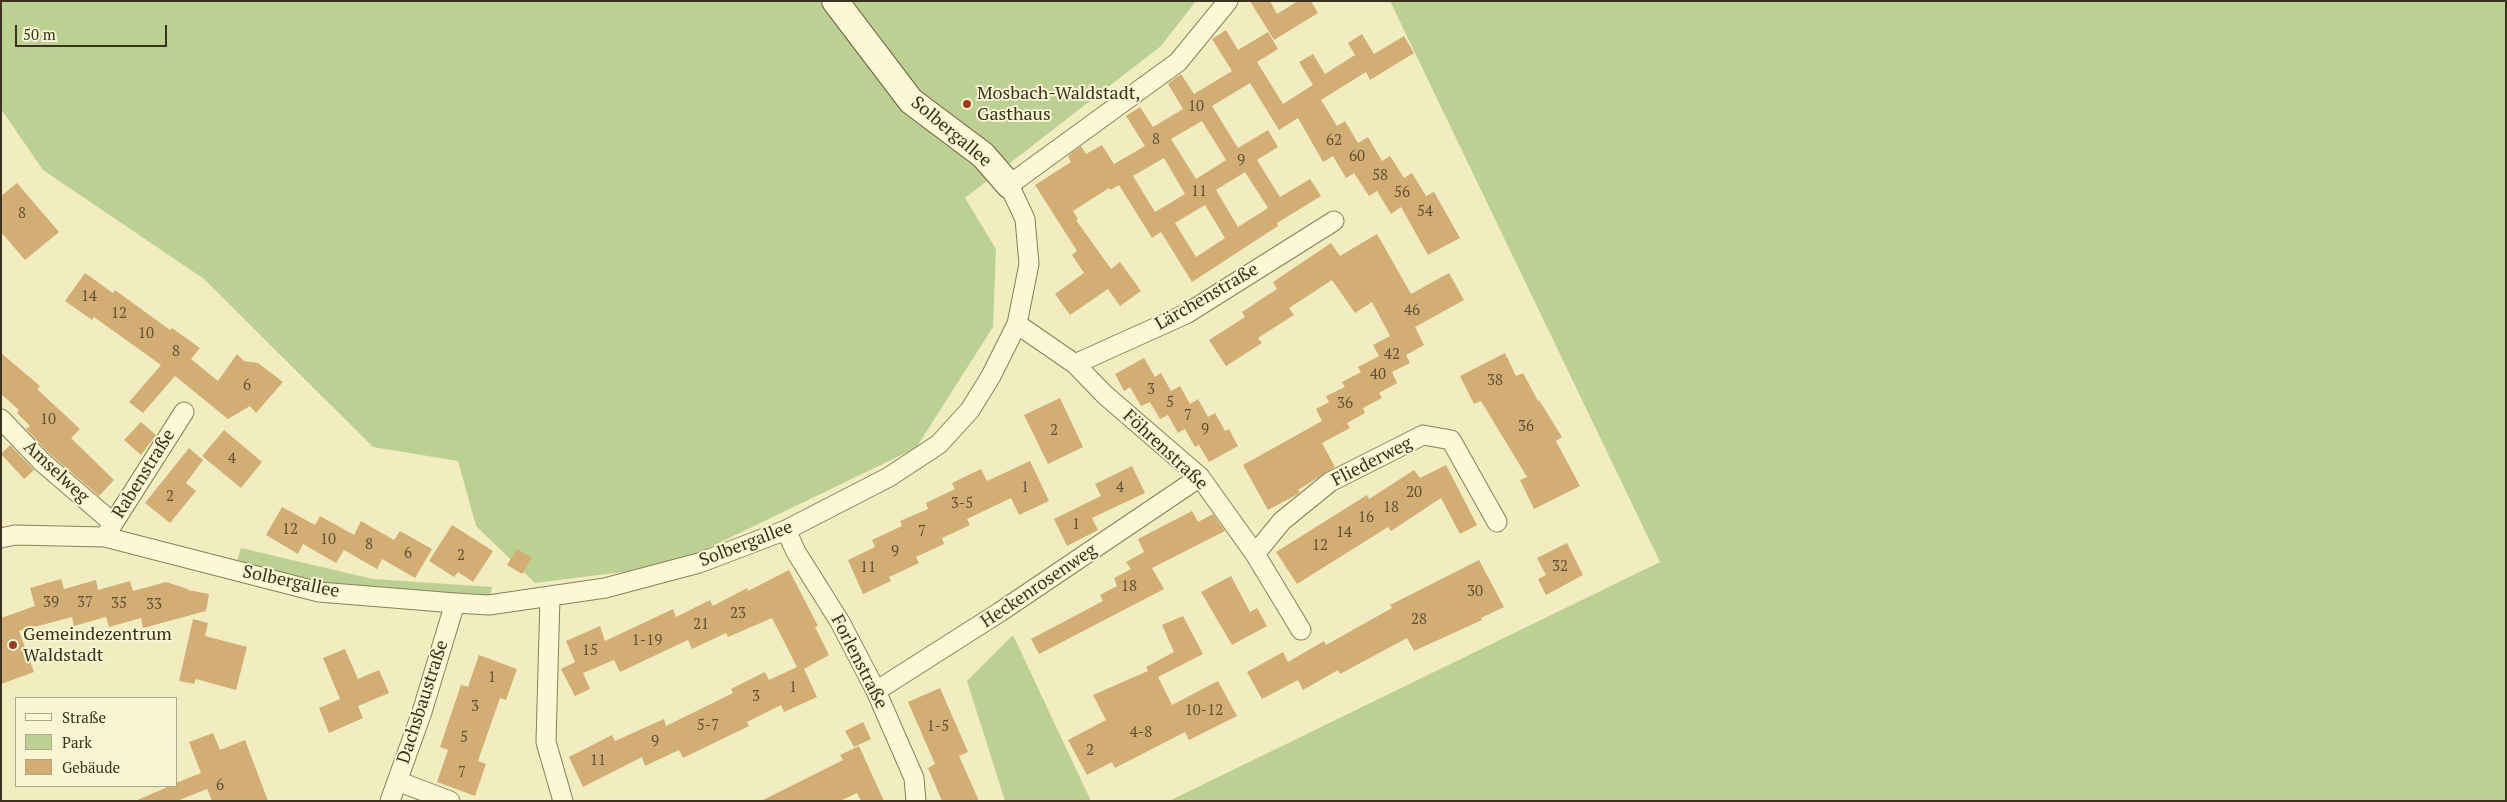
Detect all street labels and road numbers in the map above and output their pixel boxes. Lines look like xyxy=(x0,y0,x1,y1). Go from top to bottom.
street label: Solbergallee xyxy=(906,92,996,172)
street label: Lärchenstraße xyxy=(1152,259,1262,335)
street label: Föhrenstraße xyxy=(1118,405,1212,495)
street label: Rabenstraße xyxy=(108,425,180,523)
street label: Fliederweg xyxy=(1328,433,1416,491)
street label: Amselweg xyxy=(19,436,93,508)
street label: Solbergallee xyxy=(696,516,796,572)
street label: Heckenrosenweg xyxy=(977,539,1101,633)
street label: Solbergallee xyxy=(241,561,341,603)
street label: Forlenstraße xyxy=(826,611,892,713)
street label: Dachsbaustraße xyxy=(393,637,453,767)

